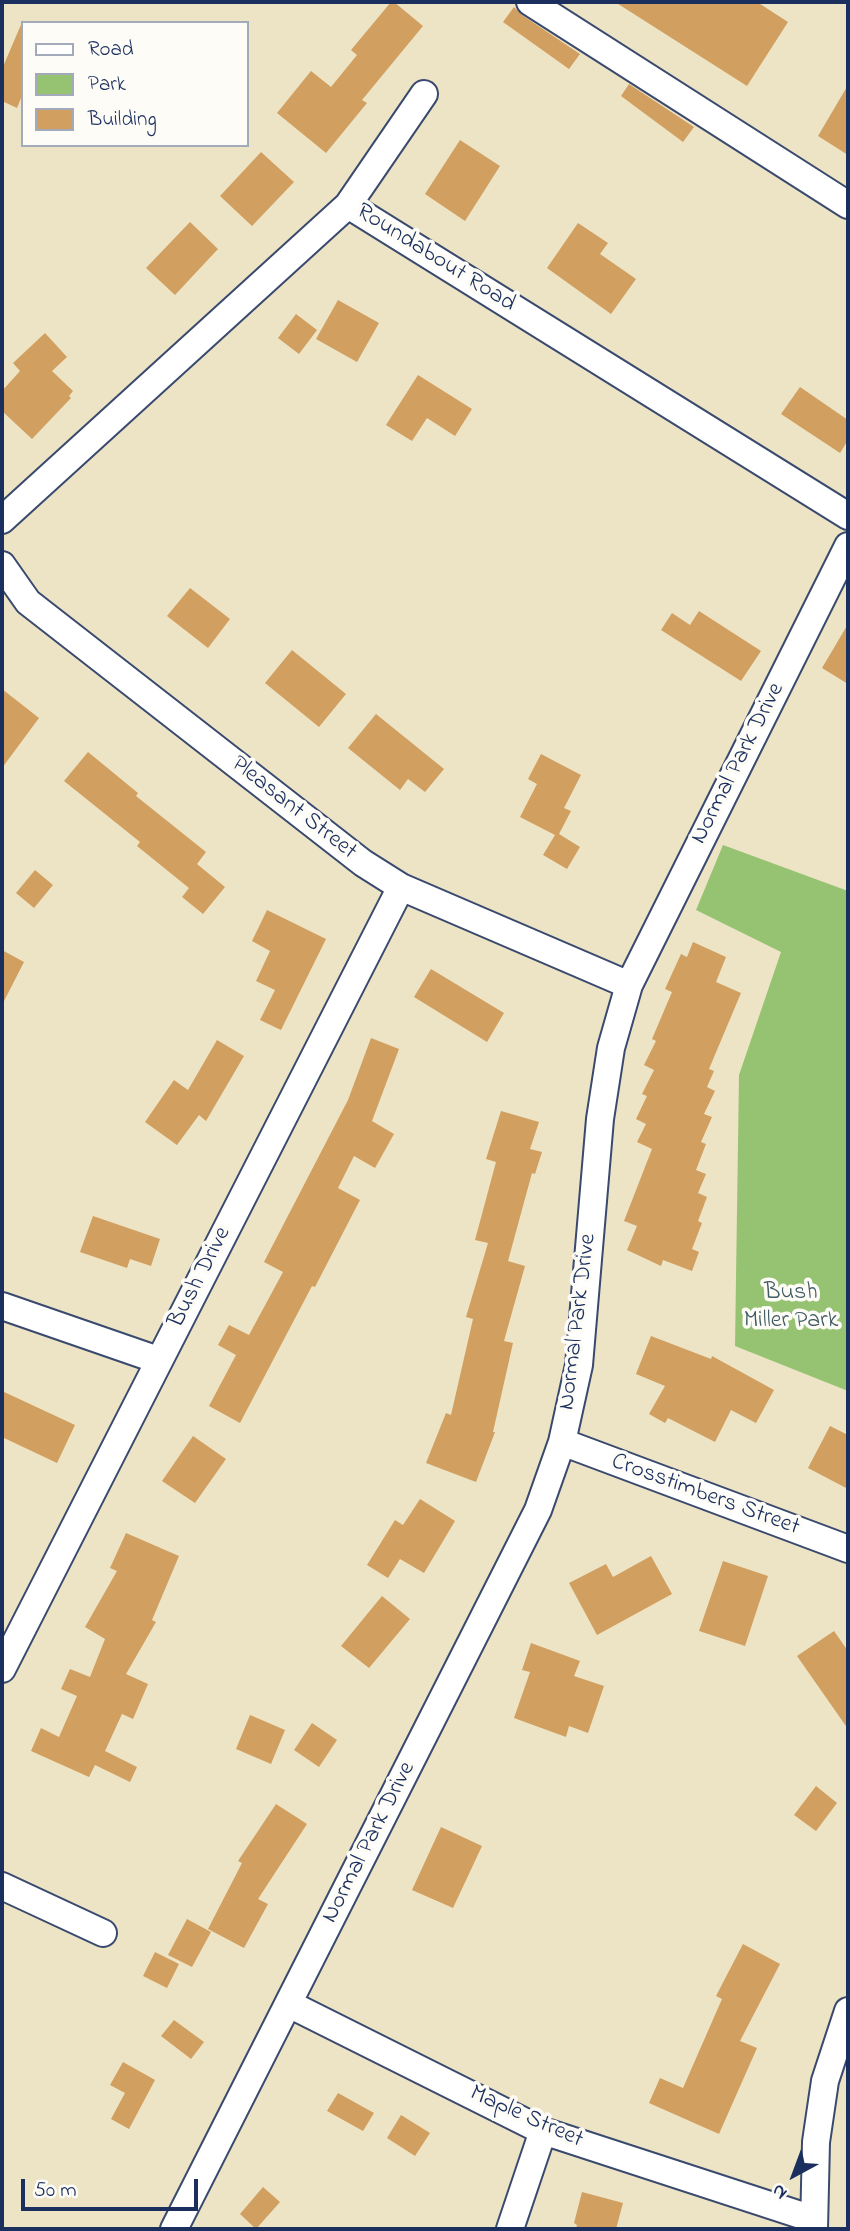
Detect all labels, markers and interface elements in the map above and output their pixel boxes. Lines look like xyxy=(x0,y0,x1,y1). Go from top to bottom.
legend xyxy=(21,21,248,147)
text: Road xyxy=(88,35,134,65)
text: Park xyxy=(88,70,126,100)
text: Building xyxy=(88,105,157,135)
street label: Roundabout Road xyxy=(350,198,520,320)
street label: Normal Park Drive xyxy=(686,679,792,849)
street label: Pleasant Street xyxy=(224,751,362,867)
street label: Bush Drive xyxy=(163,1223,239,1333)
street label: Normal Park Drive xyxy=(554,1232,604,1412)
park label: Bush Miller Park xyxy=(744,1280,838,1336)
street label: Crosstimbers Street xyxy=(607,1449,803,1543)
street label: Normal Park Drive xyxy=(317,1758,423,1928)
street label: Maple Street xyxy=(465,2080,587,2156)
north arrow xyxy=(759,2140,829,2210)
scale bar xyxy=(24,2164,201,2208)
text: 50 m xyxy=(34,2176,77,2206)
text: N xyxy=(766,2177,794,2206)

